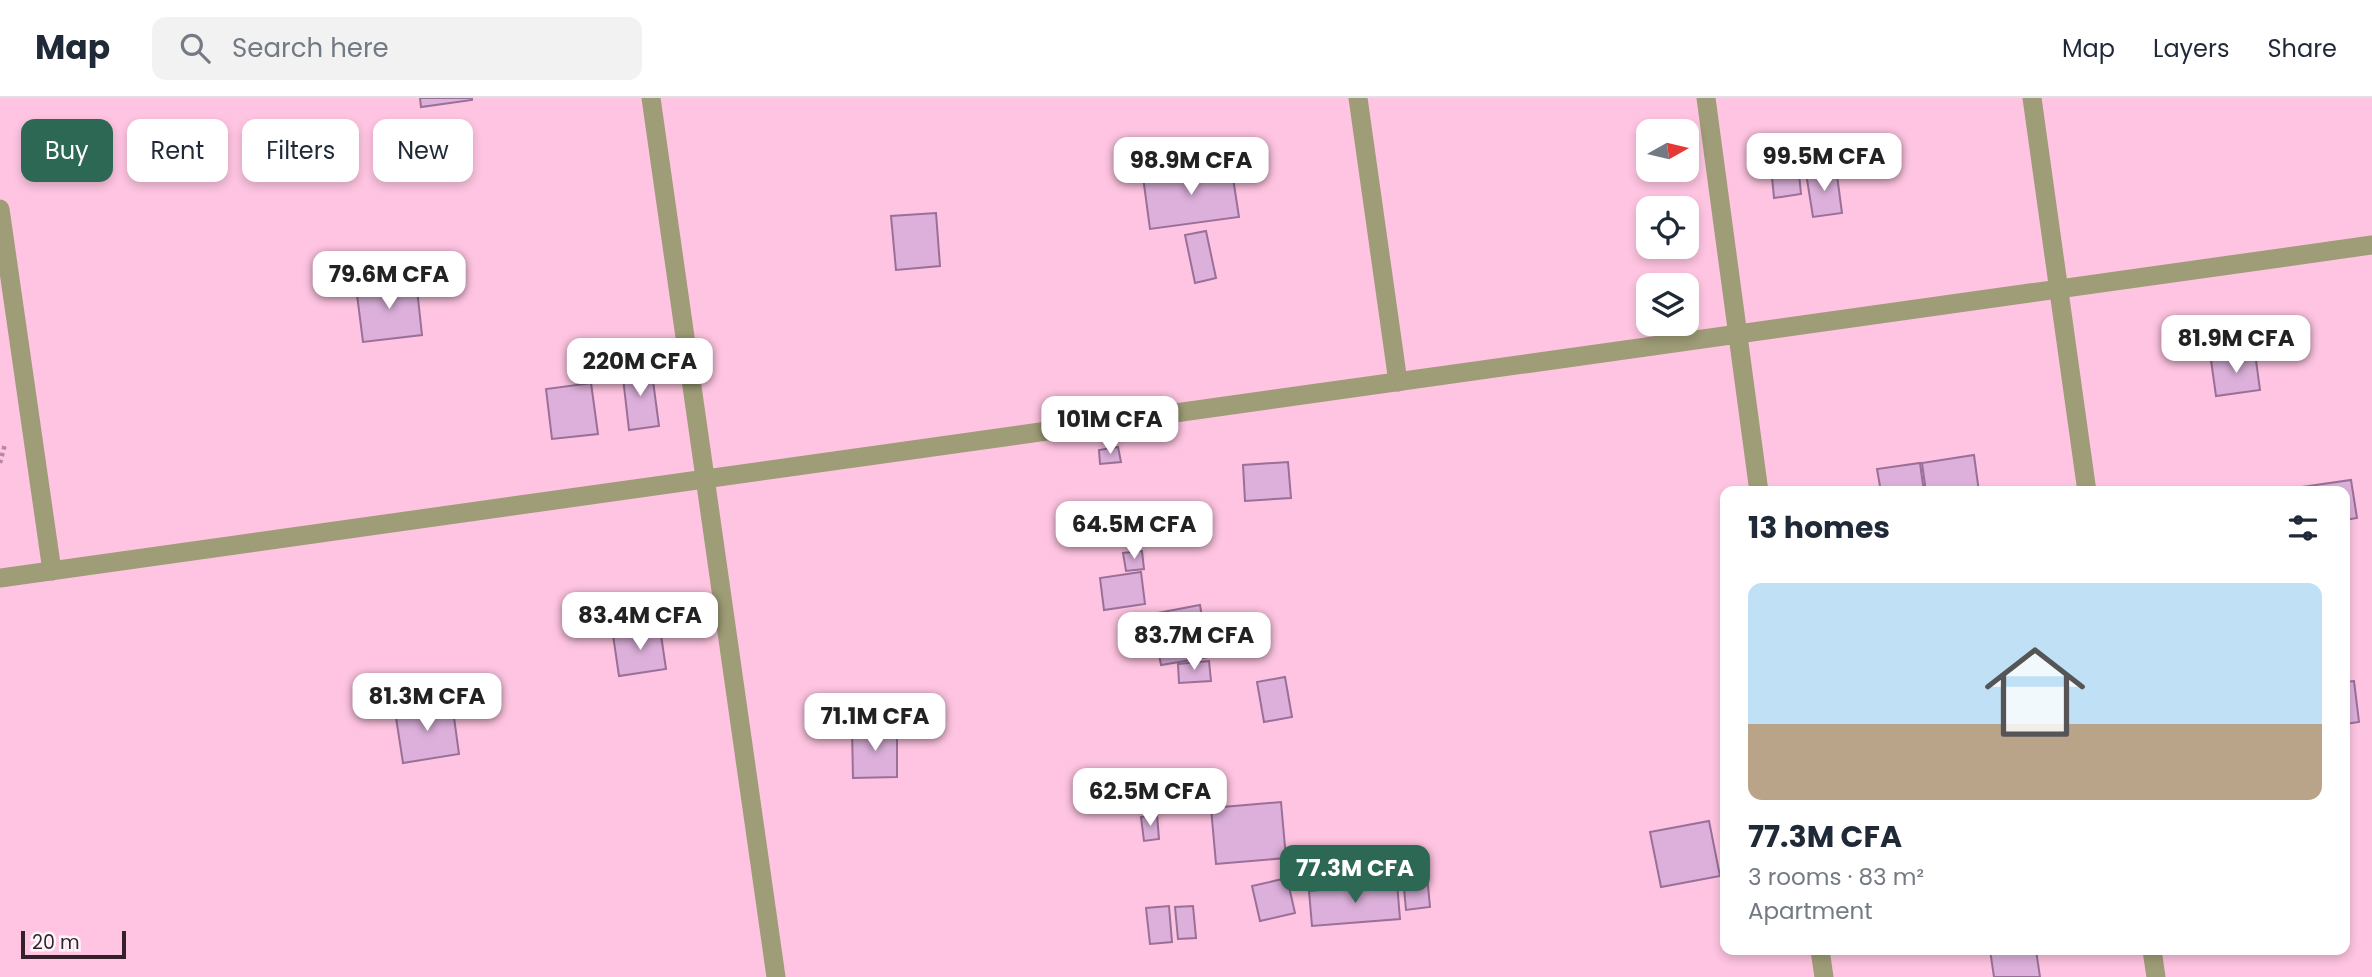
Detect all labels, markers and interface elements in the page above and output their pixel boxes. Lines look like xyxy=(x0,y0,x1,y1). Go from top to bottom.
search box xyxy=(152,17,642,80)
text: Map xyxy=(35,24,110,71)
icon: search xyxy=(176,29,214,67)
text: Search here xyxy=(232,30,389,66)
text: Map xyxy=(2062,32,2115,65)
text: Layers xyxy=(2153,32,2229,65)
text: Share xyxy=(2267,32,2337,65)
chip: Buy xyxy=(21,119,113,182)
chip: Rent xyxy=(127,119,228,182)
chip: Filters xyxy=(242,119,359,182)
chip: New xyxy=(373,119,473,182)
north arrow xyxy=(1636,119,1699,182)
map controls xyxy=(1636,119,1699,336)
pin: 99.5M CFA xyxy=(1744,134,1904,193)
pin: 98.9M CFA xyxy=(1111,138,1271,197)
text: 99.5M CFA xyxy=(1763,140,1885,172)
text: 98.9M CFA xyxy=(1130,144,1252,176)
button: locate xyxy=(1636,196,1699,259)
pin: 79.6M CFA xyxy=(309,252,469,311)
text: 79.6M CFA xyxy=(329,258,449,290)
button: layers xyxy=(1636,273,1699,336)
pin: 81.9M CFA xyxy=(2156,316,2316,375)
text: 81.9M CFA xyxy=(2177,322,2295,354)
pin: 220M CFA xyxy=(568,338,712,398)
text: 220M CFA xyxy=(583,345,697,377)
pin: 101M CFA xyxy=(1038,396,1182,456)
text: 101M CFA xyxy=(1057,403,1163,435)
pin: 64.5M CFA xyxy=(1054,502,1214,561)
text: 13 homes xyxy=(1748,506,1890,549)
text: 64.5M CFA xyxy=(1072,508,1196,540)
icon: filters xyxy=(2284,509,2322,547)
pin: 83.4M CFA xyxy=(560,592,720,652)
text: 83.4M CFA xyxy=(578,599,702,631)
pin: 83.7M CFA xyxy=(1114,612,1274,672)
text: 83.7M CFA xyxy=(1134,619,1254,651)
icon: home xyxy=(1972,629,2098,755)
pin: 81.3M CFA xyxy=(347,674,507,733)
text: 81.3M CFA xyxy=(368,680,486,712)
pin: 71.1M CFA xyxy=(795,694,955,753)
text: 71.1M CFA xyxy=(820,700,930,732)
pin: 62.5M CFA xyxy=(1070,768,1230,828)
text: 62.5M CFA xyxy=(1089,775,1211,807)
text: 77.3M CFA xyxy=(1748,815,1902,858)
pin: 77.3M CFA xyxy=(1275,846,1435,905)
text: 77.3M CFA xyxy=(1296,852,1414,884)
text: 3 rooms · 83 m² xyxy=(1748,861,1924,893)
text: Apartment xyxy=(1748,895,1873,927)
scale bar xyxy=(21,928,126,960)
text: 20 m xyxy=(32,929,80,956)

